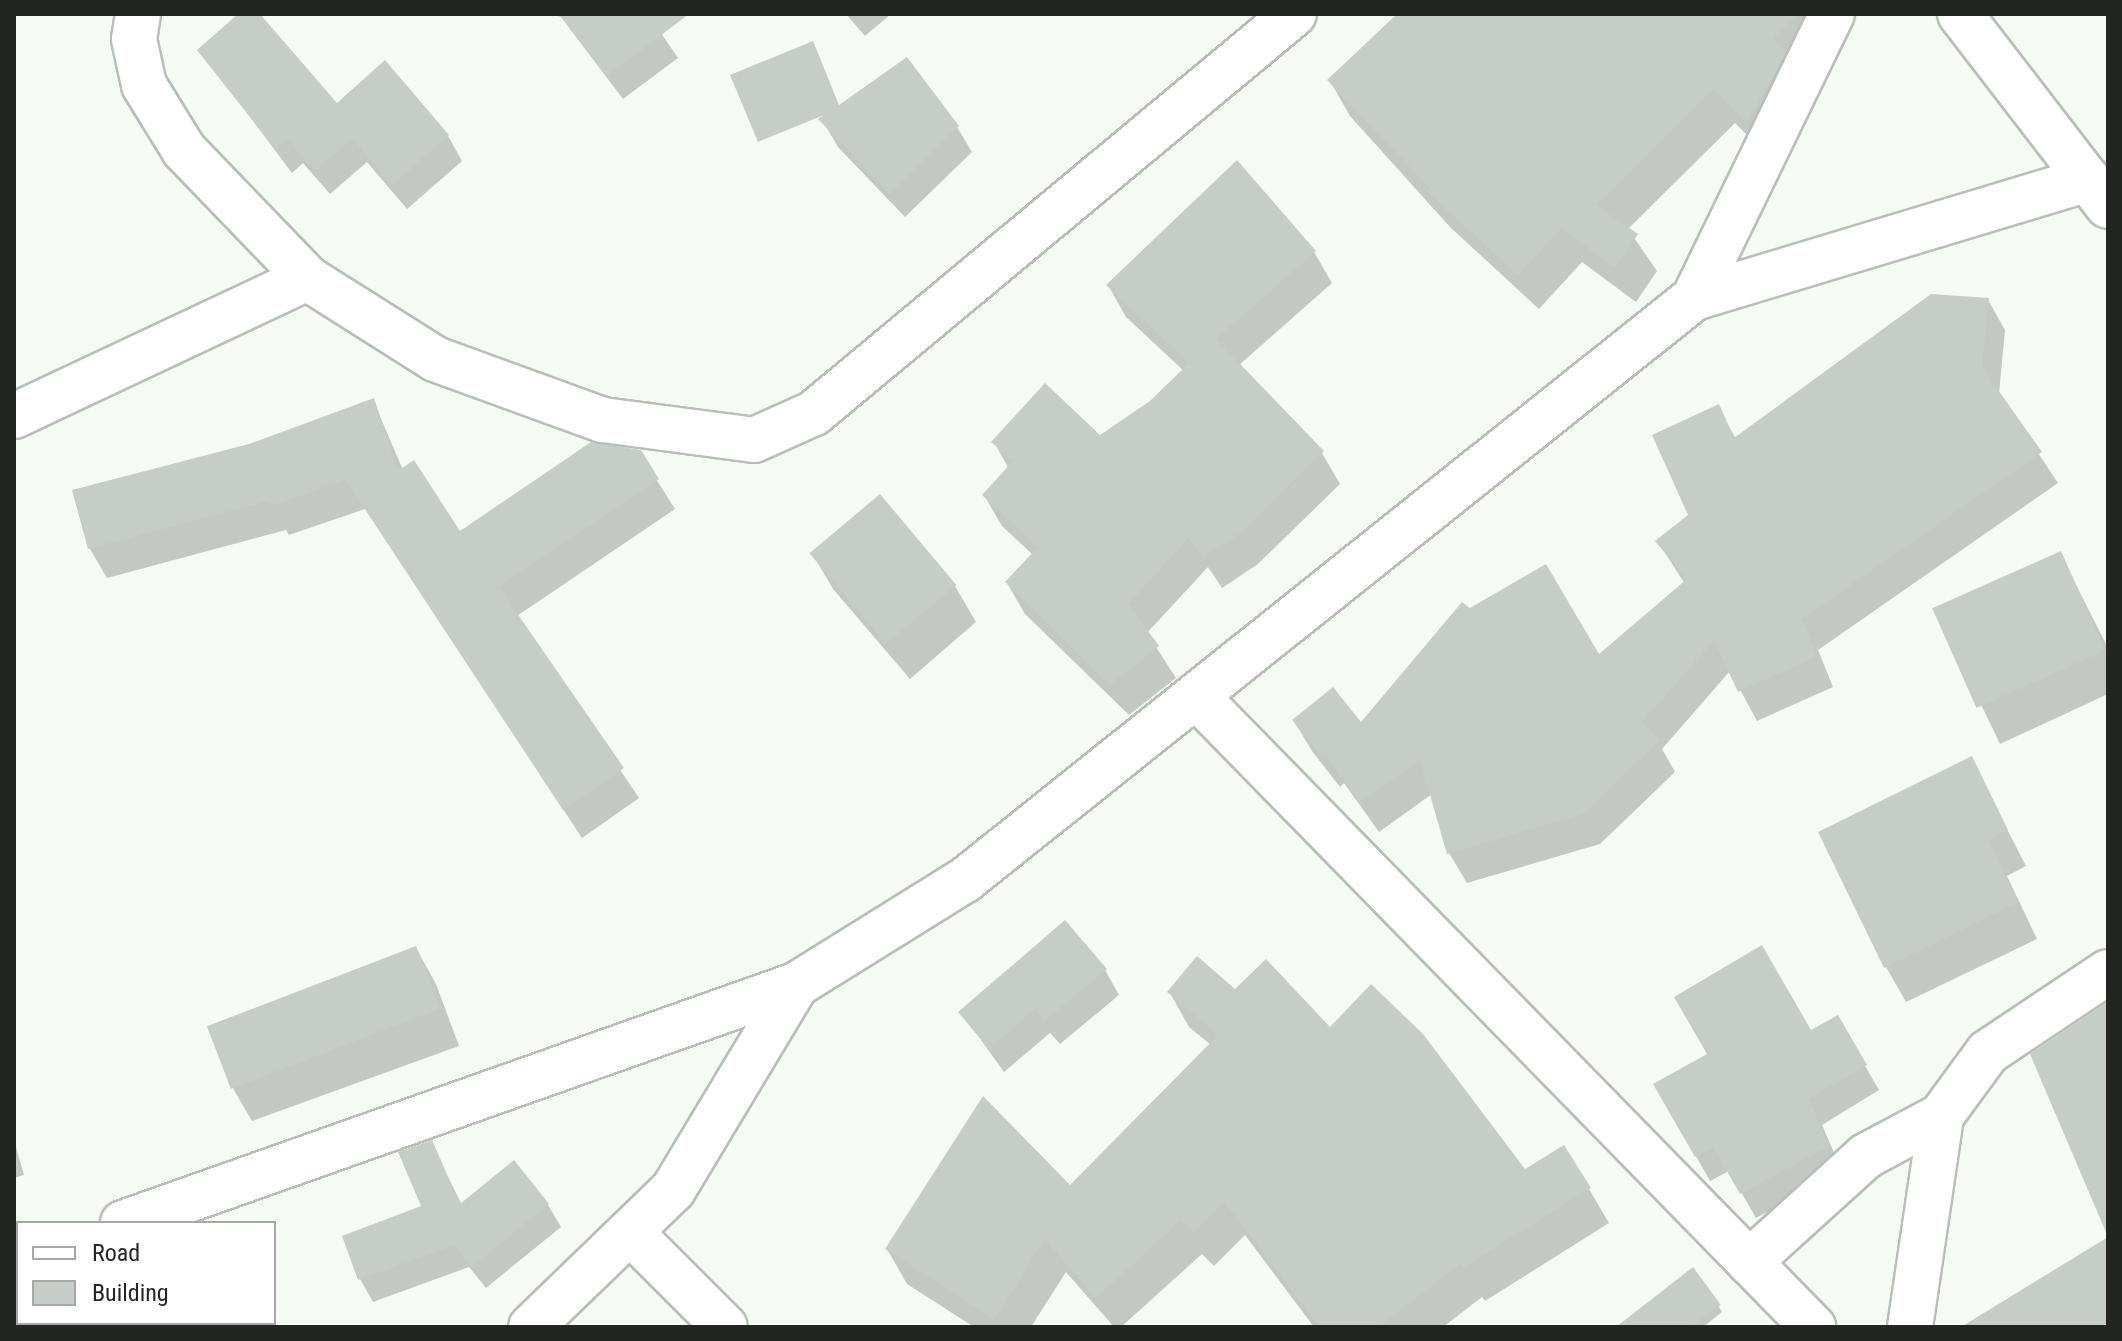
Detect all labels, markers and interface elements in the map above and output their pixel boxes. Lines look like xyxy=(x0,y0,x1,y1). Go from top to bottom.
legend xyxy=(16,1221,276,1325)
text: Road xyxy=(92,1239,140,1267)
text: Building xyxy=(92,1279,169,1307)

